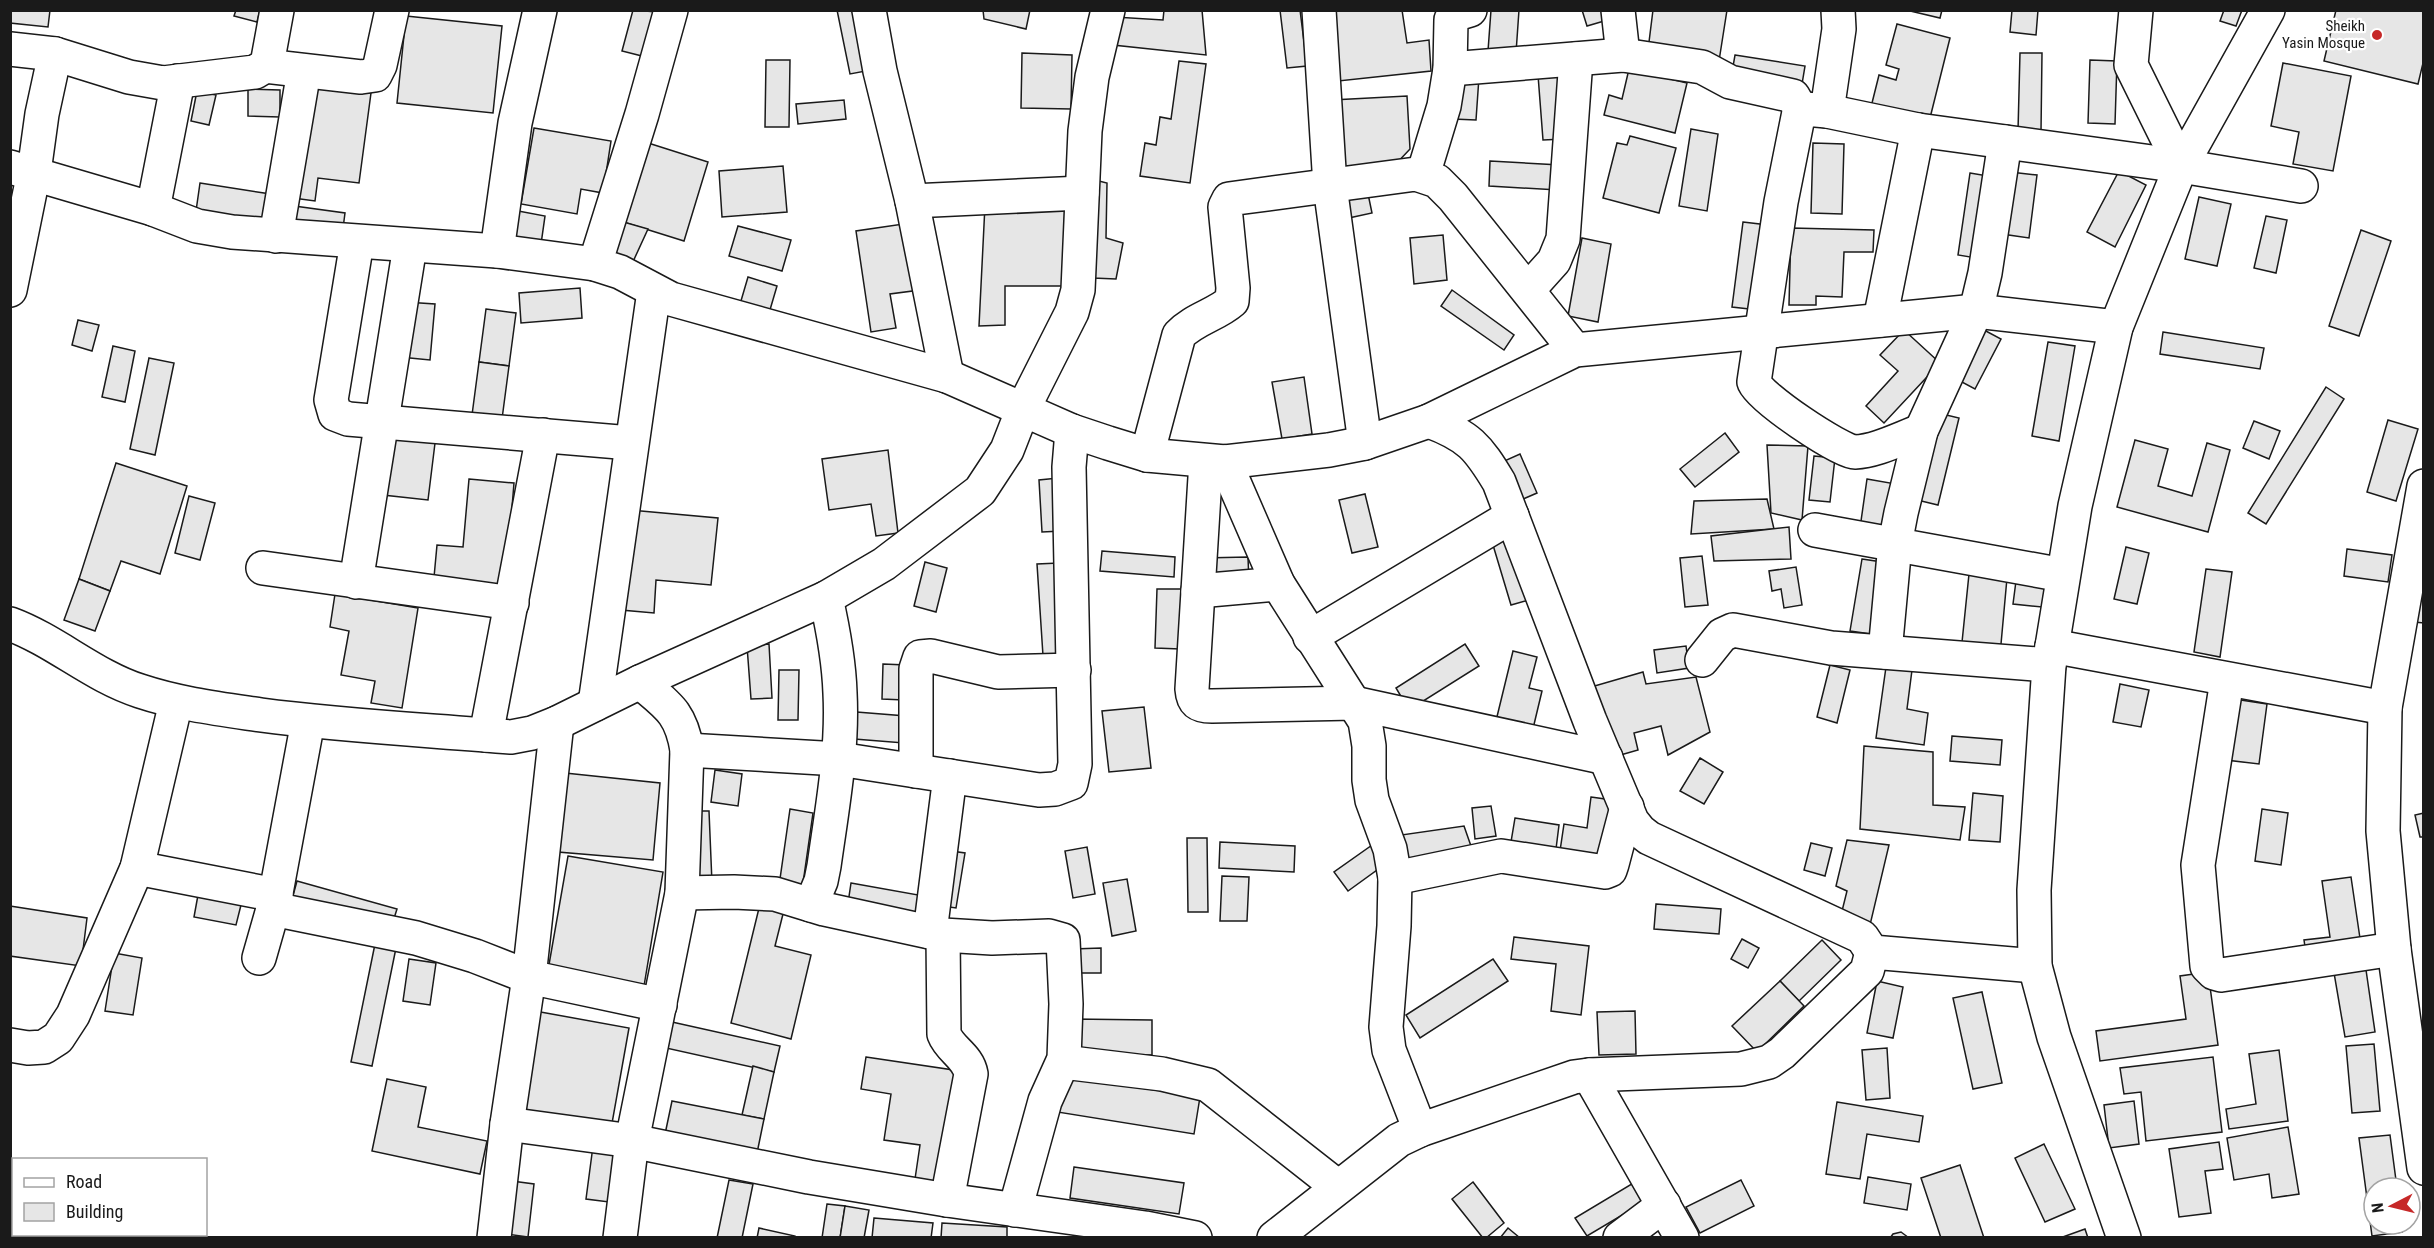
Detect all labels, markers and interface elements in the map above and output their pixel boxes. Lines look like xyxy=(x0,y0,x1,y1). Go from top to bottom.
place label: Sheikh Yasin Mosque xyxy=(2282,17,2365,52)
marker: Sheikh Yasin Mosque xyxy=(2370,28,2384,42)
legend xyxy=(12,1158,207,1236)
text: Road xyxy=(66,1171,102,1192)
north arrow xyxy=(2362,1176,2422,1236)
text: Building xyxy=(66,1201,123,1222)
text: N xyxy=(2368,1202,2388,1214)

